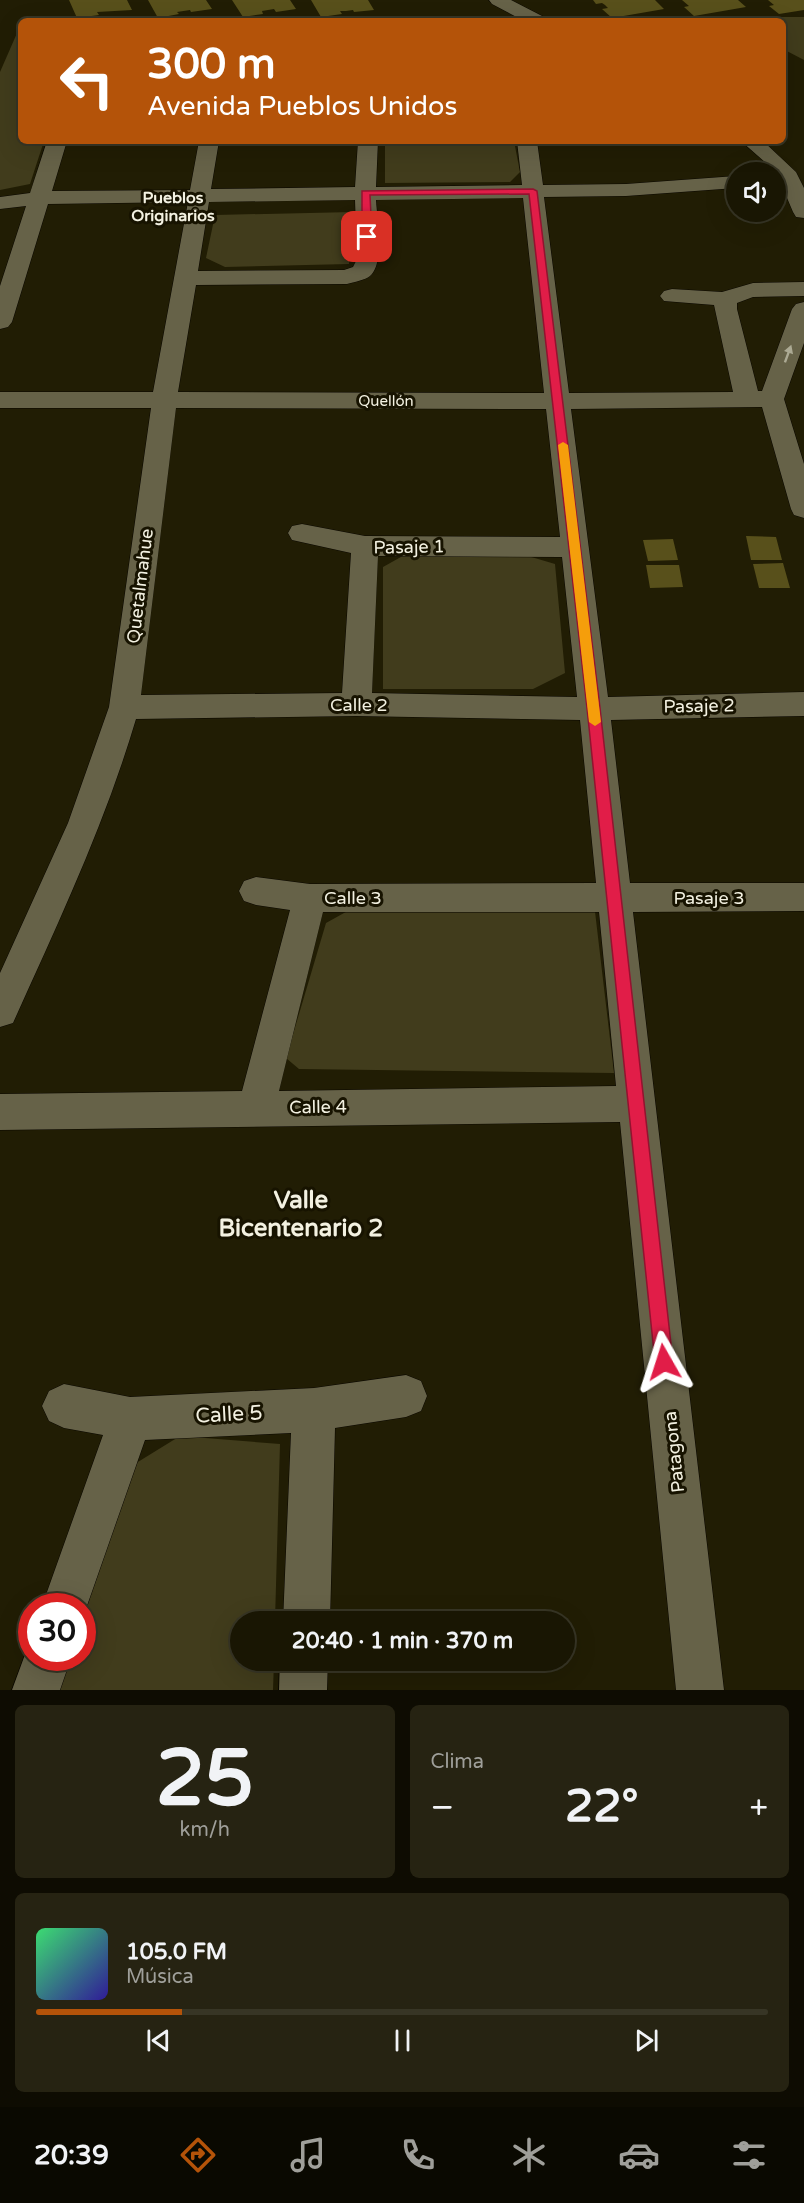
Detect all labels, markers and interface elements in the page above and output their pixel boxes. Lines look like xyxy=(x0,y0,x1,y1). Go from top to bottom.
text: 300 m xyxy=(147,39,276,90)
icon: left xyxy=(48,42,126,120)
text: Avenida Pueblos Unidos xyxy=(147,90,457,123)
map controls xyxy=(726,162,786,222)
button: sound xyxy=(726,162,786,222)
district label: Pueblos Originarios xyxy=(131,188,215,226)
pin xyxy=(341,211,392,262)
icon: arrive xyxy=(350,220,383,253)
one-way arrow xyxy=(783,345,793,363)
street label: Quellón xyxy=(358,392,414,410)
street label: Quetalmahue xyxy=(122,527,158,645)
street label: Pasaje 1 xyxy=(373,535,445,559)
street label: Calle 2 xyxy=(330,694,388,716)
street label: Pasaje 2 xyxy=(663,694,735,718)
street label: Calle 3 xyxy=(324,887,382,909)
street label: Pasaje 3 xyxy=(673,887,745,909)
street label: Calle 4 xyxy=(289,1095,347,1119)
district label: Valle Bicentenario 2 xyxy=(219,1186,383,1243)
position arrow xyxy=(632,1330,696,1394)
street label: Calle 5 xyxy=(195,1400,263,1429)
street label: Patagona xyxy=(659,1410,689,1494)
speed limit sign: 30 xyxy=(18,1593,96,1671)
text: 20:40 · 1 min · 370 m xyxy=(292,1628,513,1654)
text: 25 xyxy=(156,1732,254,1826)
text: Clima xyxy=(431,1750,484,1774)
text: 22° xyxy=(565,1780,638,1834)
text: − xyxy=(431,1788,454,1827)
text: + xyxy=(749,1788,768,1827)
text: km/h xyxy=(180,1818,230,1842)
text: 105.0 FM xyxy=(126,1939,227,1965)
text: Música xyxy=(126,1965,194,1989)
icon: previous xyxy=(142,2024,175,2057)
icon: pause xyxy=(386,2024,419,2057)
icon: next xyxy=(630,2024,663,2057)
icon: directions xyxy=(177,2134,219,2176)
icon: music xyxy=(287,2134,329,2176)
icon: phone xyxy=(397,2134,439,2176)
icon: climate xyxy=(508,2134,550,2176)
icon: car xyxy=(618,2134,660,2176)
icon: filters xyxy=(728,2134,770,2176)
text: 20:39 xyxy=(34,2139,109,2172)

